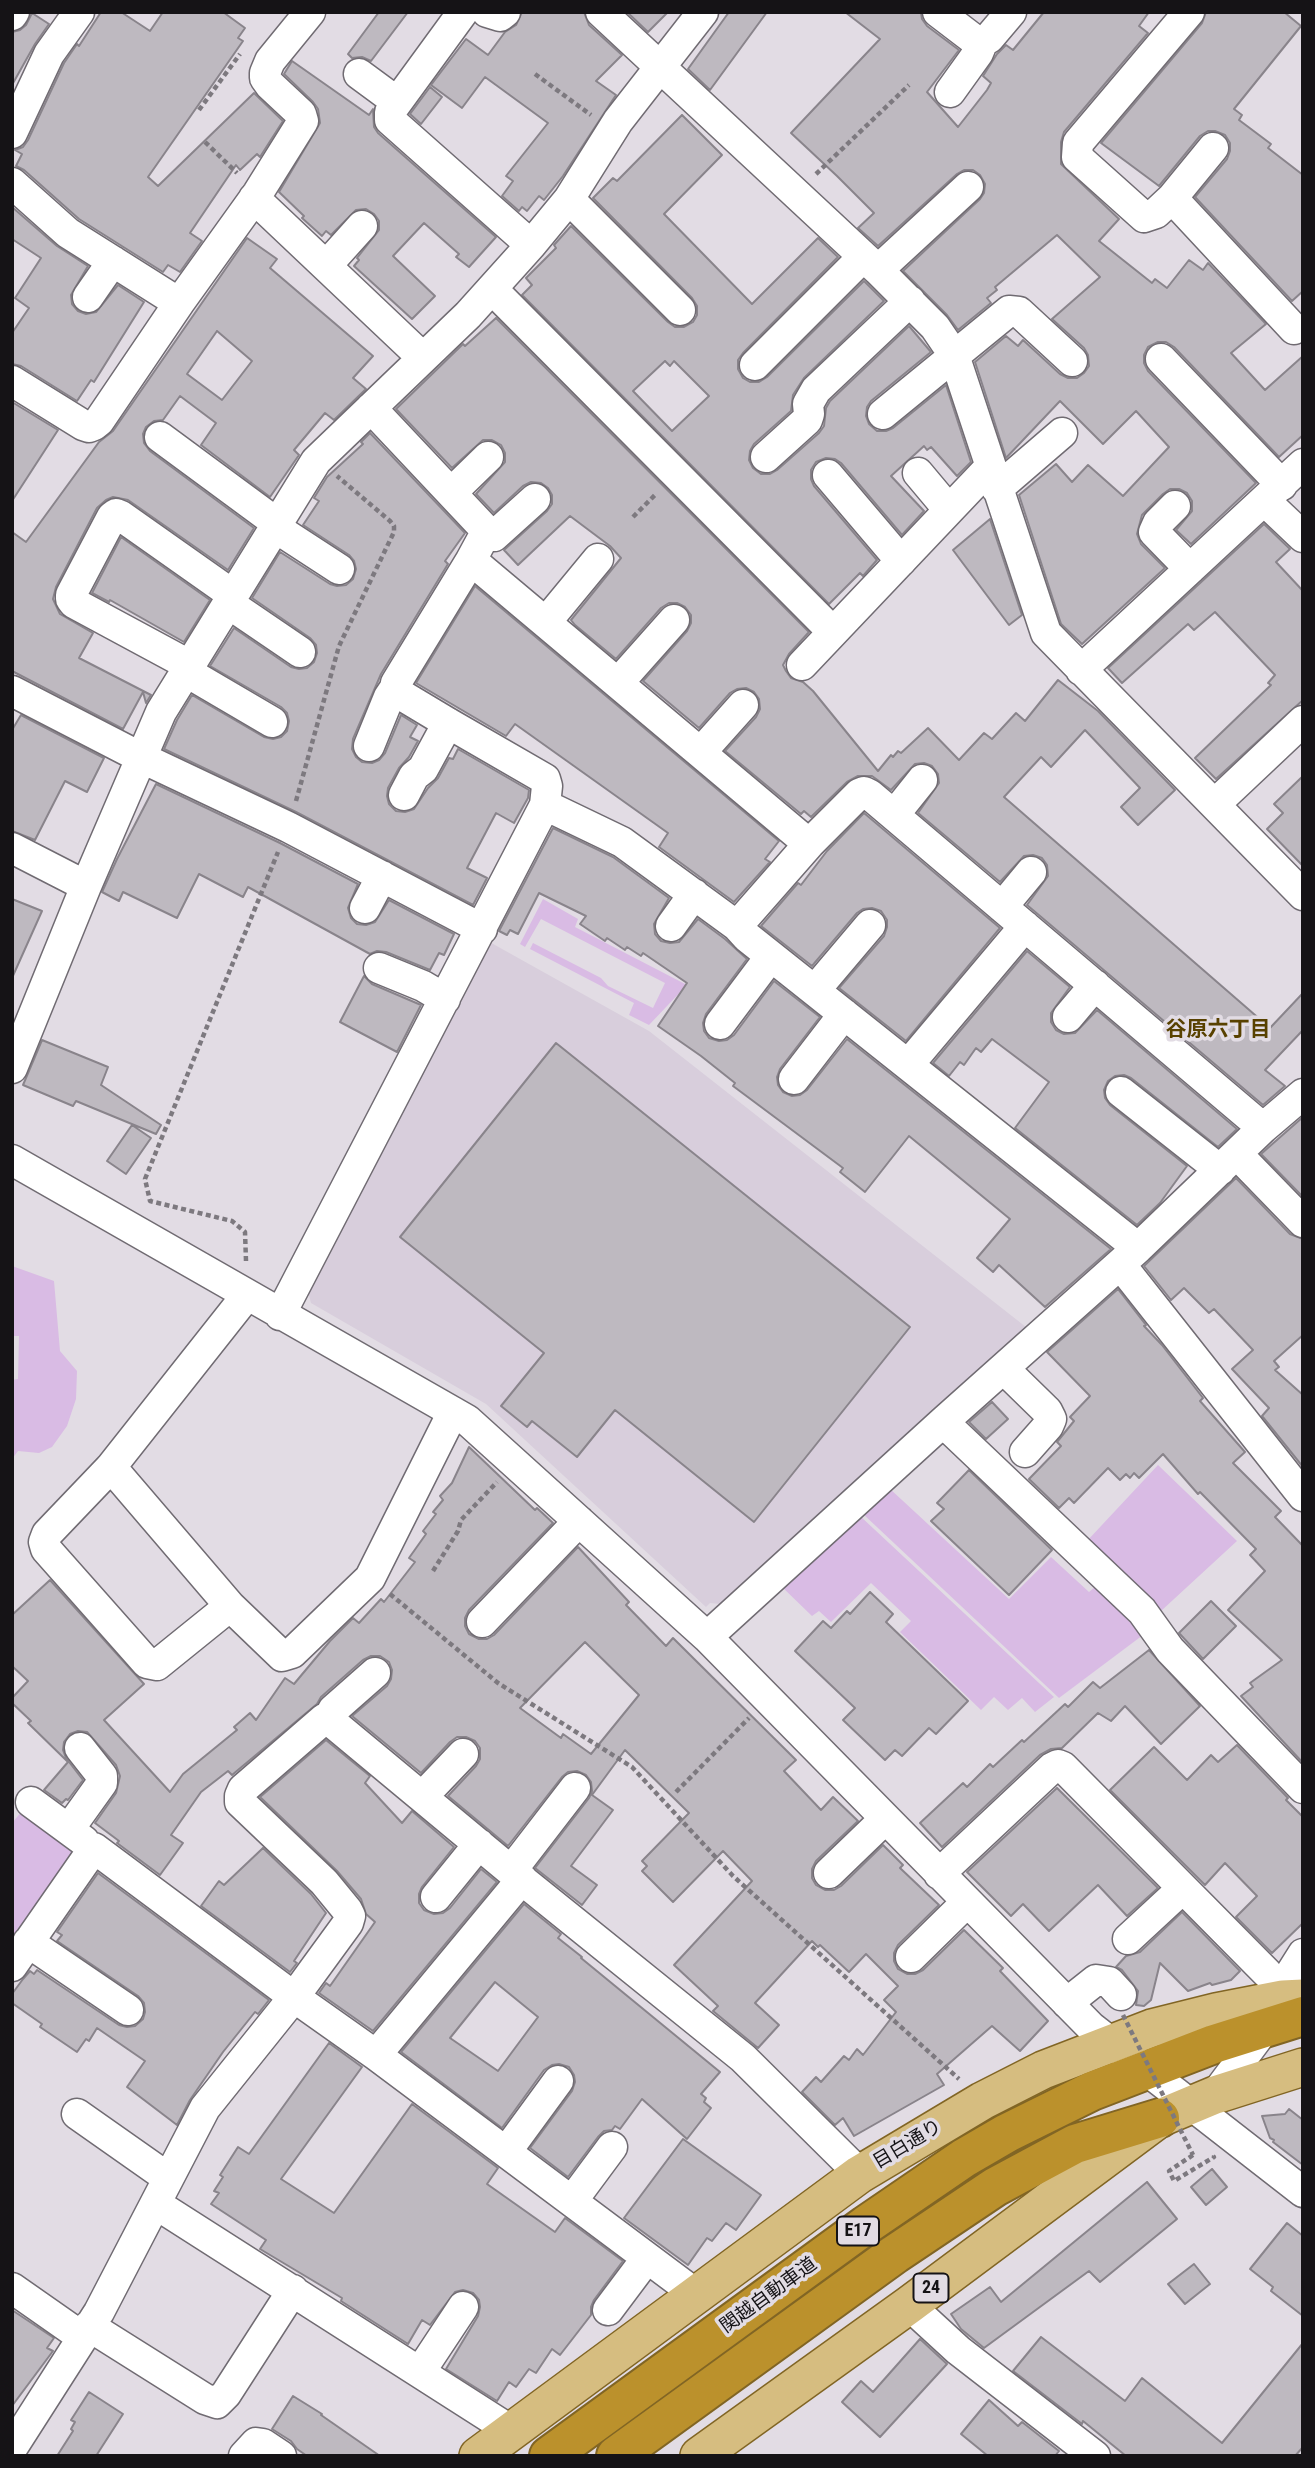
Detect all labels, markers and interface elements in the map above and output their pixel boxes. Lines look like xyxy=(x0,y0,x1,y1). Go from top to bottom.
district label: 谷原六丁目 xyxy=(1166,1018,1270,1044)
street label: 目白通り xyxy=(870,2116,946,2174)
road number: E17 xyxy=(837,2216,879,2246)
street label: 関越自動車道 xyxy=(716,2253,822,2339)
road number: 24 xyxy=(914,2274,948,2302)

